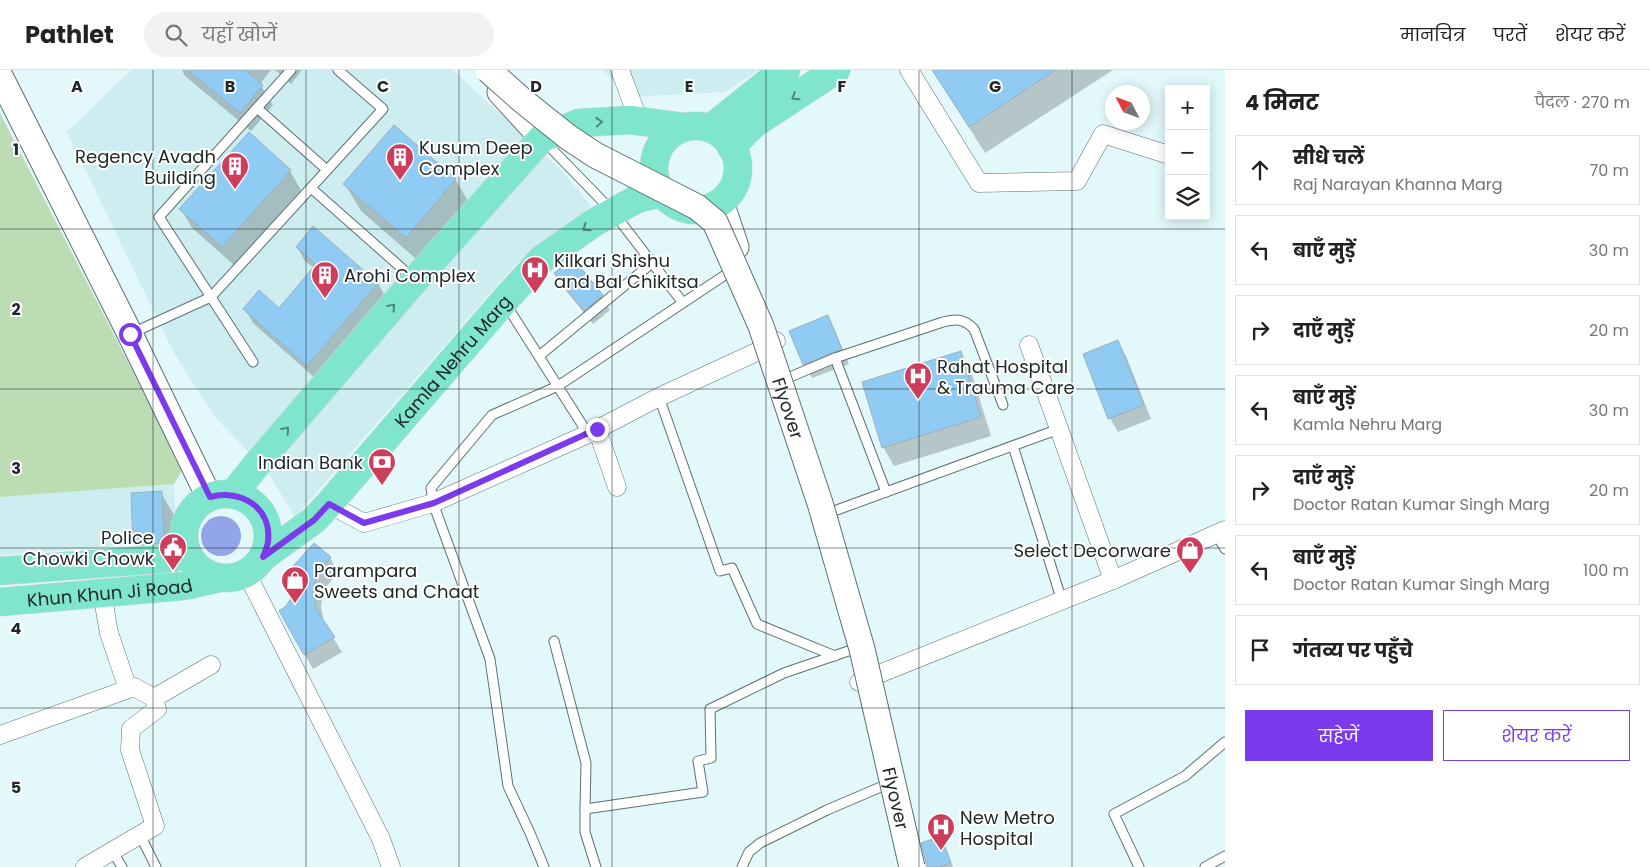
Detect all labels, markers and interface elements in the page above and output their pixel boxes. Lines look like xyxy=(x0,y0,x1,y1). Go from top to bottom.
search box xyxy=(144,12,494,57)
text: Pathlet xyxy=(25,18,114,51)
icon: search xyxy=(162,21,190,49)
text: यहाँ खोजें xyxy=(202,21,277,48)
text: मानचित्र xyxy=(1400,22,1465,47)
text: परतें xyxy=(1493,22,1527,47)
text: शेयर करें xyxy=(1555,22,1625,47)
text: A xyxy=(71,75,83,98)
text: B xyxy=(225,75,235,98)
text: C xyxy=(377,75,389,98)
text: D xyxy=(530,75,542,98)
text: E xyxy=(685,75,693,98)
text: F xyxy=(838,75,847,98)
text: G xyxy=(989,75,1001,98)
north arrow xyxy=(1105,85,1150,130)
map controls xyxy=(1165,85,1210,220)
button: + xyxy=(1165,85,1210,130)
text: 4 मिनट xyxy=(1245,88,1319,117)
one-way arrow xyxy=(792,91,801,100)
text: पैदल · 270 m xyxy=(1535,91,1630,114)
one-way arrow xyxy=(595,116,603,127)
button: − xyxy=(1165,130,1210,175)
place label: Kusum Deep Complex xyxy=(419,135,533,181)
text: 1 xyxy=(13,138,19,161)
building icon: Kusum Deep Complex xyxy=(385,142,415,181)
place label: Regency Avadh Building xyxy=(75,144,216,190)
text: सीधे चलें xyxy=(1293,144,1364,171)
building icon: Regency Avadh Building xyxy=(220,151,250,190)
icon: ahead xyxy=(1246,156,1274,184)
text: 70 m xyxy=(1589,159,1629,182)
text: Raj Narayan Khanna Marg xyxy=(1293,173,1503,196)
button: layers xyxy=(1165,175,1210,220)
one-way arrow xyxy=(583,222,592,231)
icon: left xyxy=(1246,236,1274,264)
text: बाएँ मुड़ें xyxy=(1293,237,1355,264)
text: 30 m xyxy=(1589,239,1629,262)
place label: Kilkari Shishu and Bal Chikitsa xyxy=(554,248,699,294)
hospital icon: Kilkari Shishu and Bal Chikitsa xyxy=(520,255,550,294)
building icon: Arohi Complex xyxy=(310,260,340,299)
place label: Arohi Complex xyxy=(344,263,476,288)
street label: Kamla Nehru Marg xyxy=(388,289,517,433)
text: 2 xyxy=(11,298,21,321)
one-way arrow xyxy=(387,303,396,312)
icon: right xyxy=(1246,316,1274,344)
text: दाएँ मुड़ें xyxy=(1293,317,1354,344)
text: 20 m xyxy=(1589,319,1629,342)
route start xyxy=(119,323,142,346)
place label: Rahat Hospital & Trauma Care xyxy=(937,354,1075,400)
hospital icon: Rahat Hospital & Trauma Care xyxy=(903,361,933,400)
street label: Flyover xyxy=(767,374,810,442)
text: बाएँ मुड़ें xyxy=(1293,384,1355,411)
icon: left xyxy=(1246,396,1274,424)
text: 30 m xyxy=(1589,399,1629,422)
text: Kamla Nehru Marg xyxy=(1293,413,1442,436)
route end xyxy=(586,418,609,441)
one-way arrow xyxy=(280,426,289,435)
bank icon: Indian Bank xyxy=(367,447,397,486)
place label: Indian Bank xyxy=(258,450,364,475)
text: 3 xyxy=(11,457,21,480)
text: दाएँ मुड़ें xyxy=(1293,464,1354,491)
icon: right xyxy=(1246,476,1274,504)
text: 20 m xyxy=(1589,479,1629,502)
text: Doctor Ratan Kumar Singh Marg xyxy=(1293,493,1550,516)
place label: Police Chowki Chowk xyxy=(23,525,155,571)
public building icon: Police Chowki Chowk xyxy=(158,532,188,571)
shop icon: Select Decorware xyxy=(1175,535,1205,574)
place label: Select Decorware xyxy=(1014,538,1171,563)
text: बाएँ मुड़ें xyxy=(1293,544,1355,571)
icon: left xyxy=(1246,556,1274,584)
place label: Parampara Sweets and Chaat xyxy=(314,558,479,604)
text: 100 m xyxy=(1583,559,1629,582)
shop icon: Parampara Sweets and Chaat xyxy=(280,565,310,604)
street label: Khun Khun Ji Road xyxy=(26,572,195,612)
text: Doctor Ratan Kumar Singh Marg xyxy=(1293,573,1550,596)
text: 4 xyxy=(11,617,22,640)
icon: arrive xyxy=(1246,636,1274,664)
text: गंतव्य पर पहुँचे xyxy=(1293,637,1413,664)
button: सहेजें xyxy=(1245,710,1433,761)
button: शेयर करें xyxy=(1443,710,1630,761)
street label: Flyover xyxy=(877,765,916,832)
text: 5 xyxy=(11,776,21,799)
place label: New Metro Hospital xyxy=(960,805,1055,851)
hospital icon: New Metro Hospital xyxy=(926,812,956,851)

